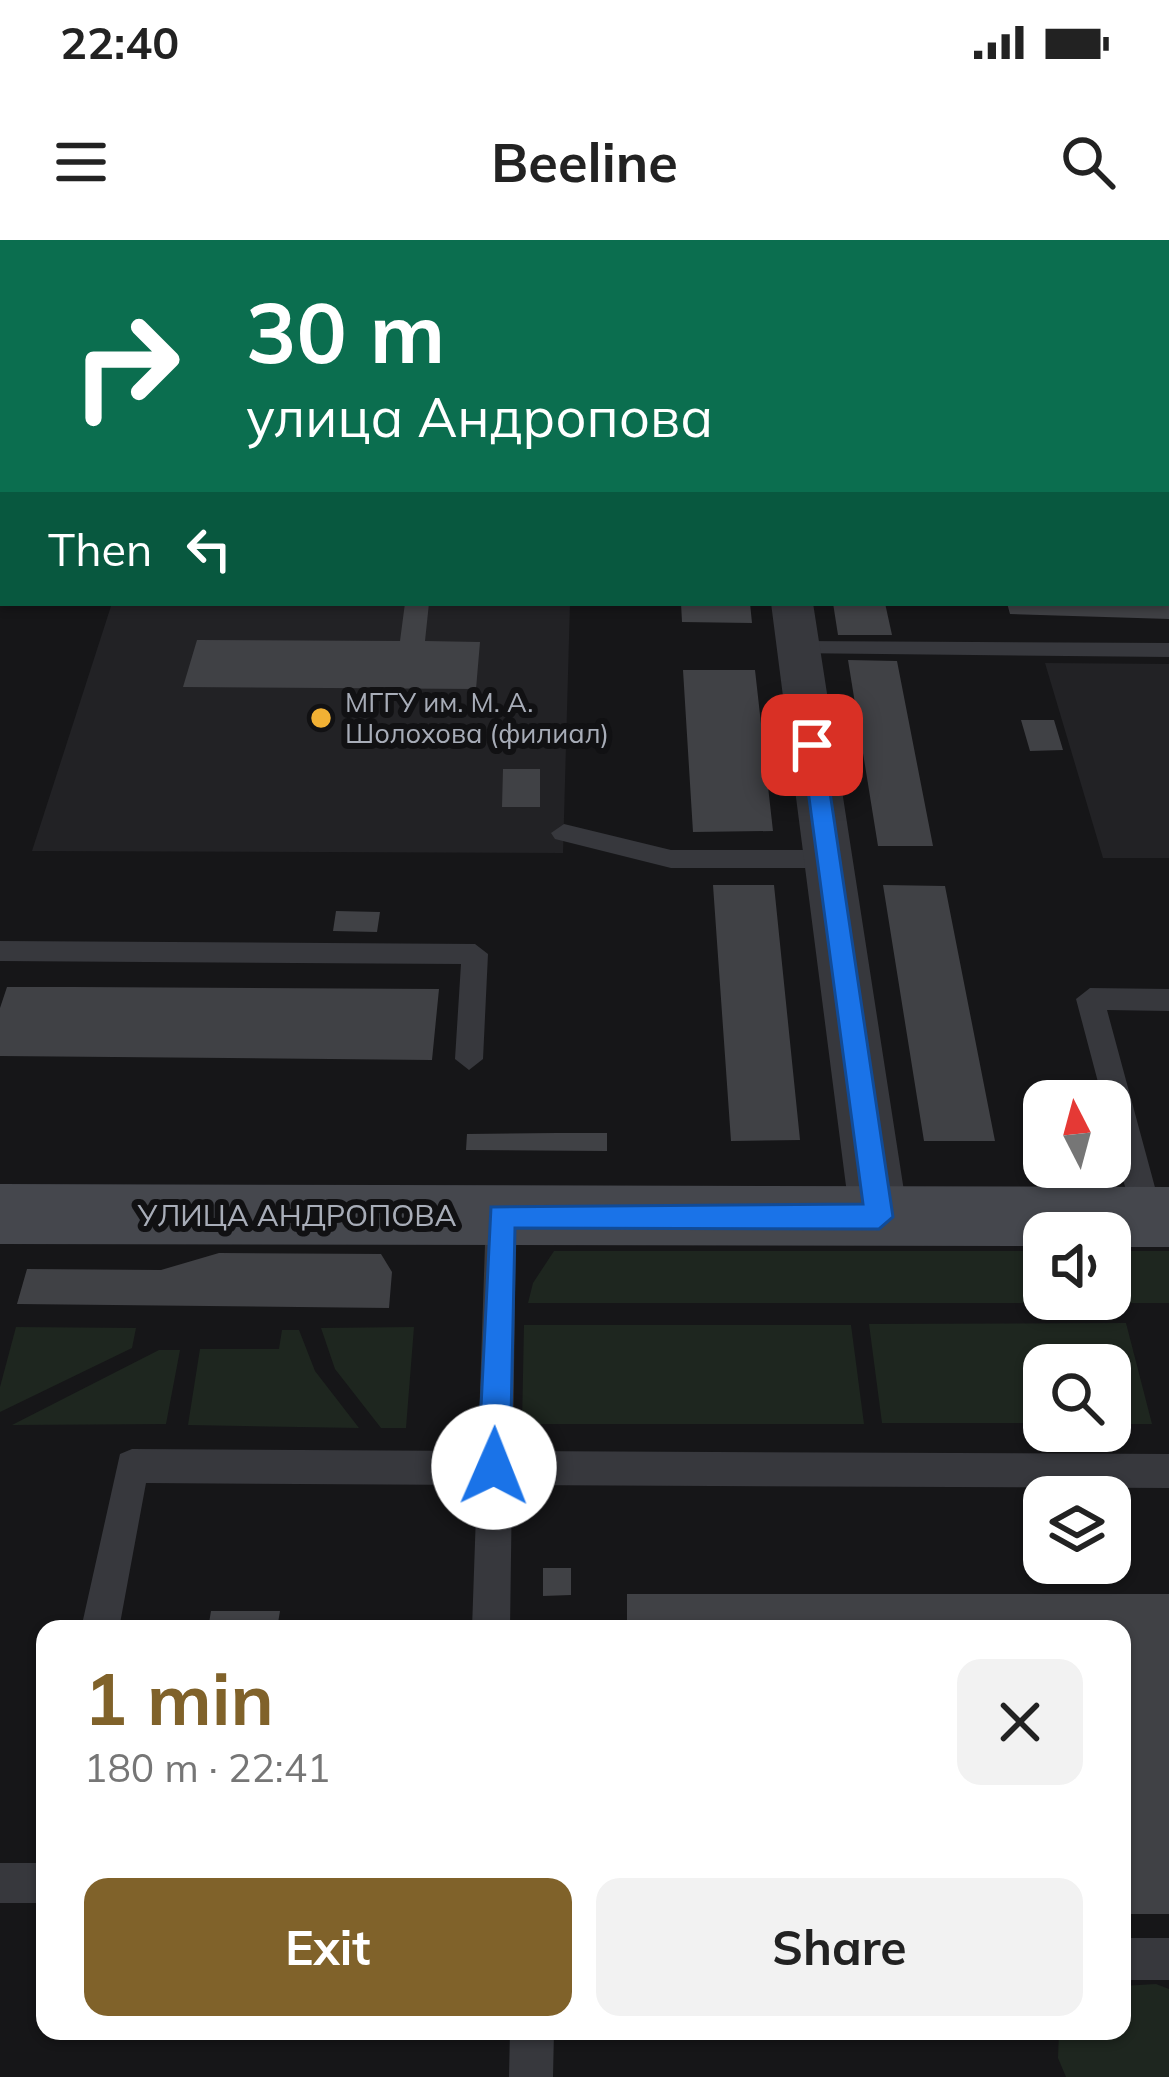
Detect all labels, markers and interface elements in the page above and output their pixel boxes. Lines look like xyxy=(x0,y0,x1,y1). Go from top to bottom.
text: 22:40 xyxy=(60,14,179,70)
text: Beeline xyxy=(491,128,678,196)
icon: menu xyxy=(48,129,114,195)
icon: search xyxy=(1055,129,1121,195)
text: 30 m xyxy=(246,279,445,384)
icon: right xyxy=(48,288,204,444)
text: улица Андропова xyxy=(246,383,713,451)
icon: left xyxy=(176,516,242,582)
text: Then xyxy=(48,521,152,577)
place label: МГГУ им. М. А. Шолохова (филиал) xyxy=(345,685,609,750)
pin xyxy=(761,694,863,796)
marker: МГГУ им. М. А. Шолохова (филиал) xyxy=(308,705,334,731)
icon: arrive xyxy=(779,712,845,778)
north arrow xyxy=(1023,1080,1131,1188)
map controls xyxy=(1023,1080,1131,1584)
street label: УЛИЦА АНДРОПОВА xyxy=(137,1196,456,1234)
button: sound xyxy=(1023,1212,1131,1320)
button: search xyxy=(1023,1344,1131,1452)
position arrow xyxy=(431,1404,557,1530)
button: layers xyxy=(1023,1476,1131,1584)
text: 1 min xyxy=(84,1653,274,1743)
button: close xyxy=(957,1659,1083,1785)
text: 180 m · 22:41 xyxy=(84,1743,330,1792)
button: Exit xyxy=(84,1878,572,2016)
button: Share xyxy=(596,1878,1083,2016)

